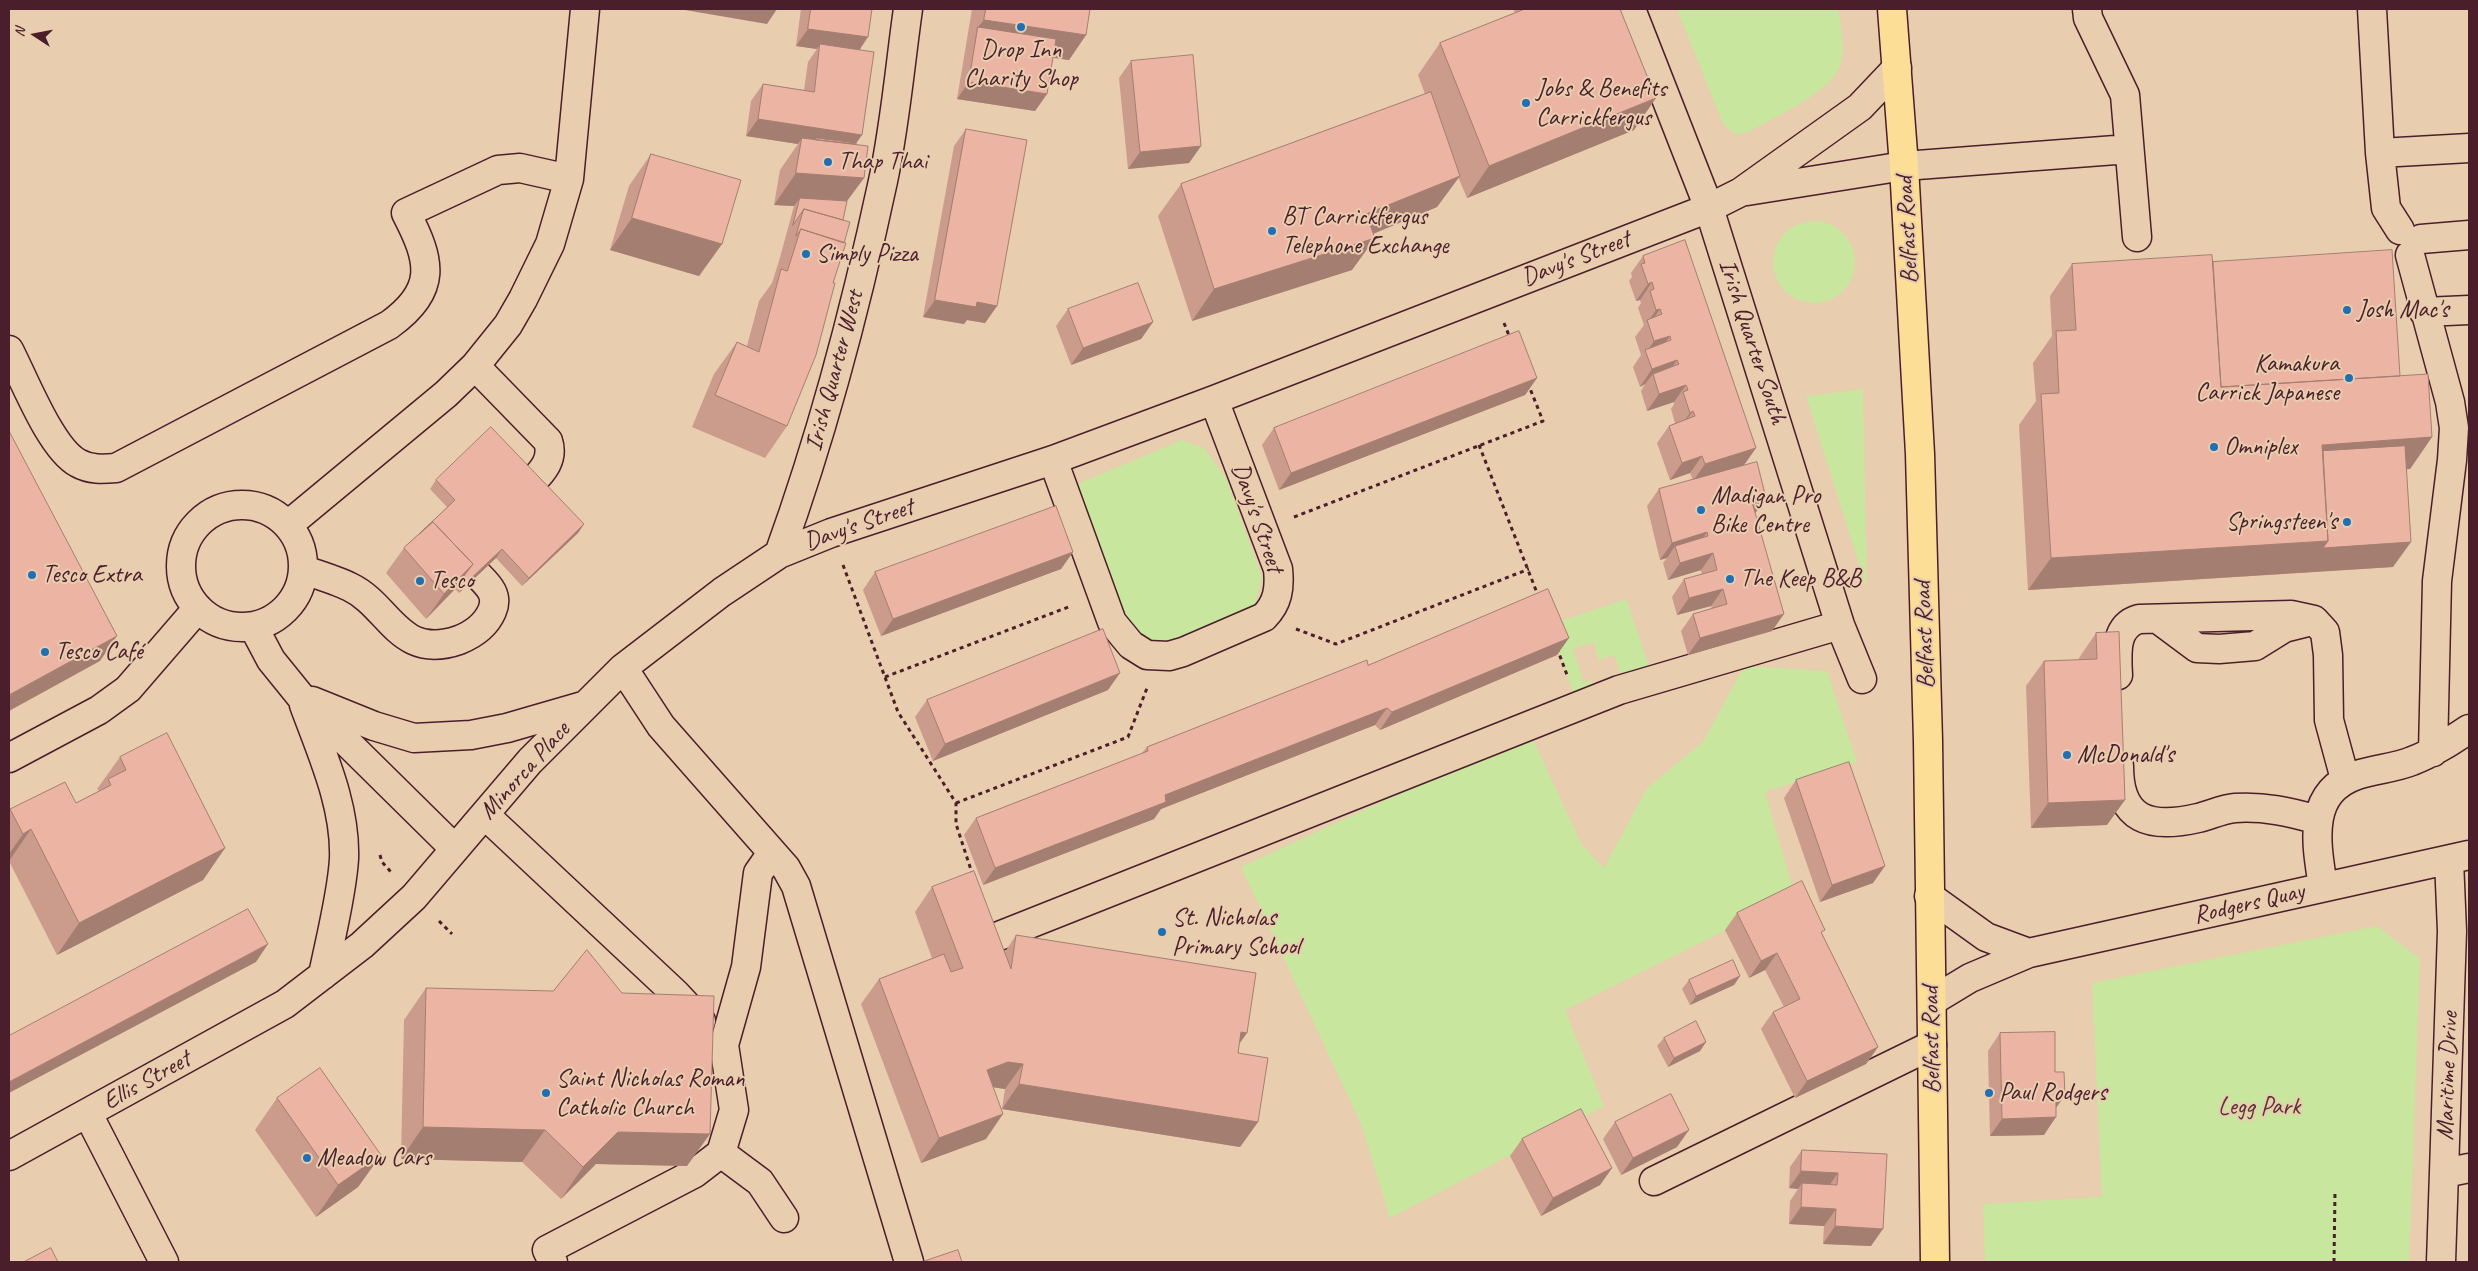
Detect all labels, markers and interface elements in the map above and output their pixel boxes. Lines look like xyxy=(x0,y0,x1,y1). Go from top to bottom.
north arrow xyxy=(10,10,60,60)
marker: Drop Inn Charity Shop xyxy=(1015,21,1027,33)
text: N xyxy=(11,26,29,38)
place label: Drop Inn Charity Shop xyxy=(964,35,1078,94)
place label: Jobs & Benefits Carrickfergus xyxy=(1536,74,1667,133)
marker: Jobs & Benefits Carrickfergus xyxy=(1520,97,1532,109)
place label: Thap Thai xyxy=(838,147,927,177)
marker: Thap Thai xyxy=(822,156,834,168)
street label: Belfast Road xyxy=(1890,175,1926,285)
place label: BT Carrickfergus Telephone Exchange xyxy=(1282,202,1448,261)
marker: BT Carrickfergus Telephone Exchange xyxy=(1266,225,1278,237)
street label: Davy's Street xyxy=(1518,225,1634,293)
place label: Simply Pizza xyxy=(816,239,918,269)
marker: Simply Pizza xyxy=(800,248,812,260)
street label: Irish Quarter South xyxy=(1711,256,1793,428)
street label: Irish Quarter West xyxy=(799,287,871,455)
place label: Josh Mac's xyxy=(2357,295,2448,325)
marker: Josh Mac's xyxy=(2341,304,2353,316)
place label: Kamakura Carrick Japanese xyxy=(2195,349,2339,408)
marker: Kamakura Carrick Japanese xyxy=(2343,372,2355,384)
place label: Omniplex xyxy=(2224,432,2297,462)
marker: Omniplex xyxy=(2208,441,2220,453)
street label: Davy's Street xyxy=(1224,459,1290,577)
place label: Madigan Pro Bike Centre xyxy=(1711,481,1820,540)
street label: Davy's Street xyxy=(800,492,918,558)
marker: Madigan Pro Bike Centre xyxy=(1695,504,1707,516)
place label: Springsteen's xyxy=(2226,507,2337,537)
marker: Springsteen's xyxy=(2341,516,2353,528)
place label: Tesco Extra xyxy=(42,560,142,590)
place label: The Keep B&B xyxy=(1740,564,1861,594)
place label: Tesco xyxy=(430,566,473,596)
marker: Tesco Extra xyxy=(26,569,38,581)
marker: The Keep B&B xyxy=(1724,573,1736,585)
marker: Tesco xyxy=(414,575,426,587)
street label: Belfast Road xyxy=(1908,581,1942,689)
place label: Tesco Café xyxy=(55,637,143,667)
marker: Tesco Café xyxy=(39,646,51,658)
street label: Minorca Place xyxy=(473,716,577,826)
place label: McDonald's xyxy=(2077,740,2174,770)
marker: McDonald's xyxy=(2061,749,2073,761)
street label: Rodgers Quay xyxy=(2191,877,2307,931)
place label: St. Nicholas Primary School xyxy=(1172,903,1300,962)
marker: St. Nicholas Primary School xyxy=(1156,926,1168,938)
street label: Belfast Road xyxy=(1916,986,1948,1094)
street label: Maritime Drive xyxy=(2431,1011,2465,1141)
street label: Ellis Street xyxy=(98,1045,196,1117)
place label: Saint Nicholas Roman Catholic Church xyxy=(556,1064,745,1123)
place label: Paul Rodgers xyxy=(1999,1078,2106,1108)
marker: Saint Nicholas Roman Catholic Church xyxy=(540,1087,552,1099)
marker: Paul Rodgers xyxy=(1983,1087,1995,1099)
park label: Legg Park xyxy=(2218,1092,2300,1122)
place label: Meadow Cars xyxy=(317,1143,431,1173)
marker: Meadow Cars xyxy=(301,1152,313,1164)

